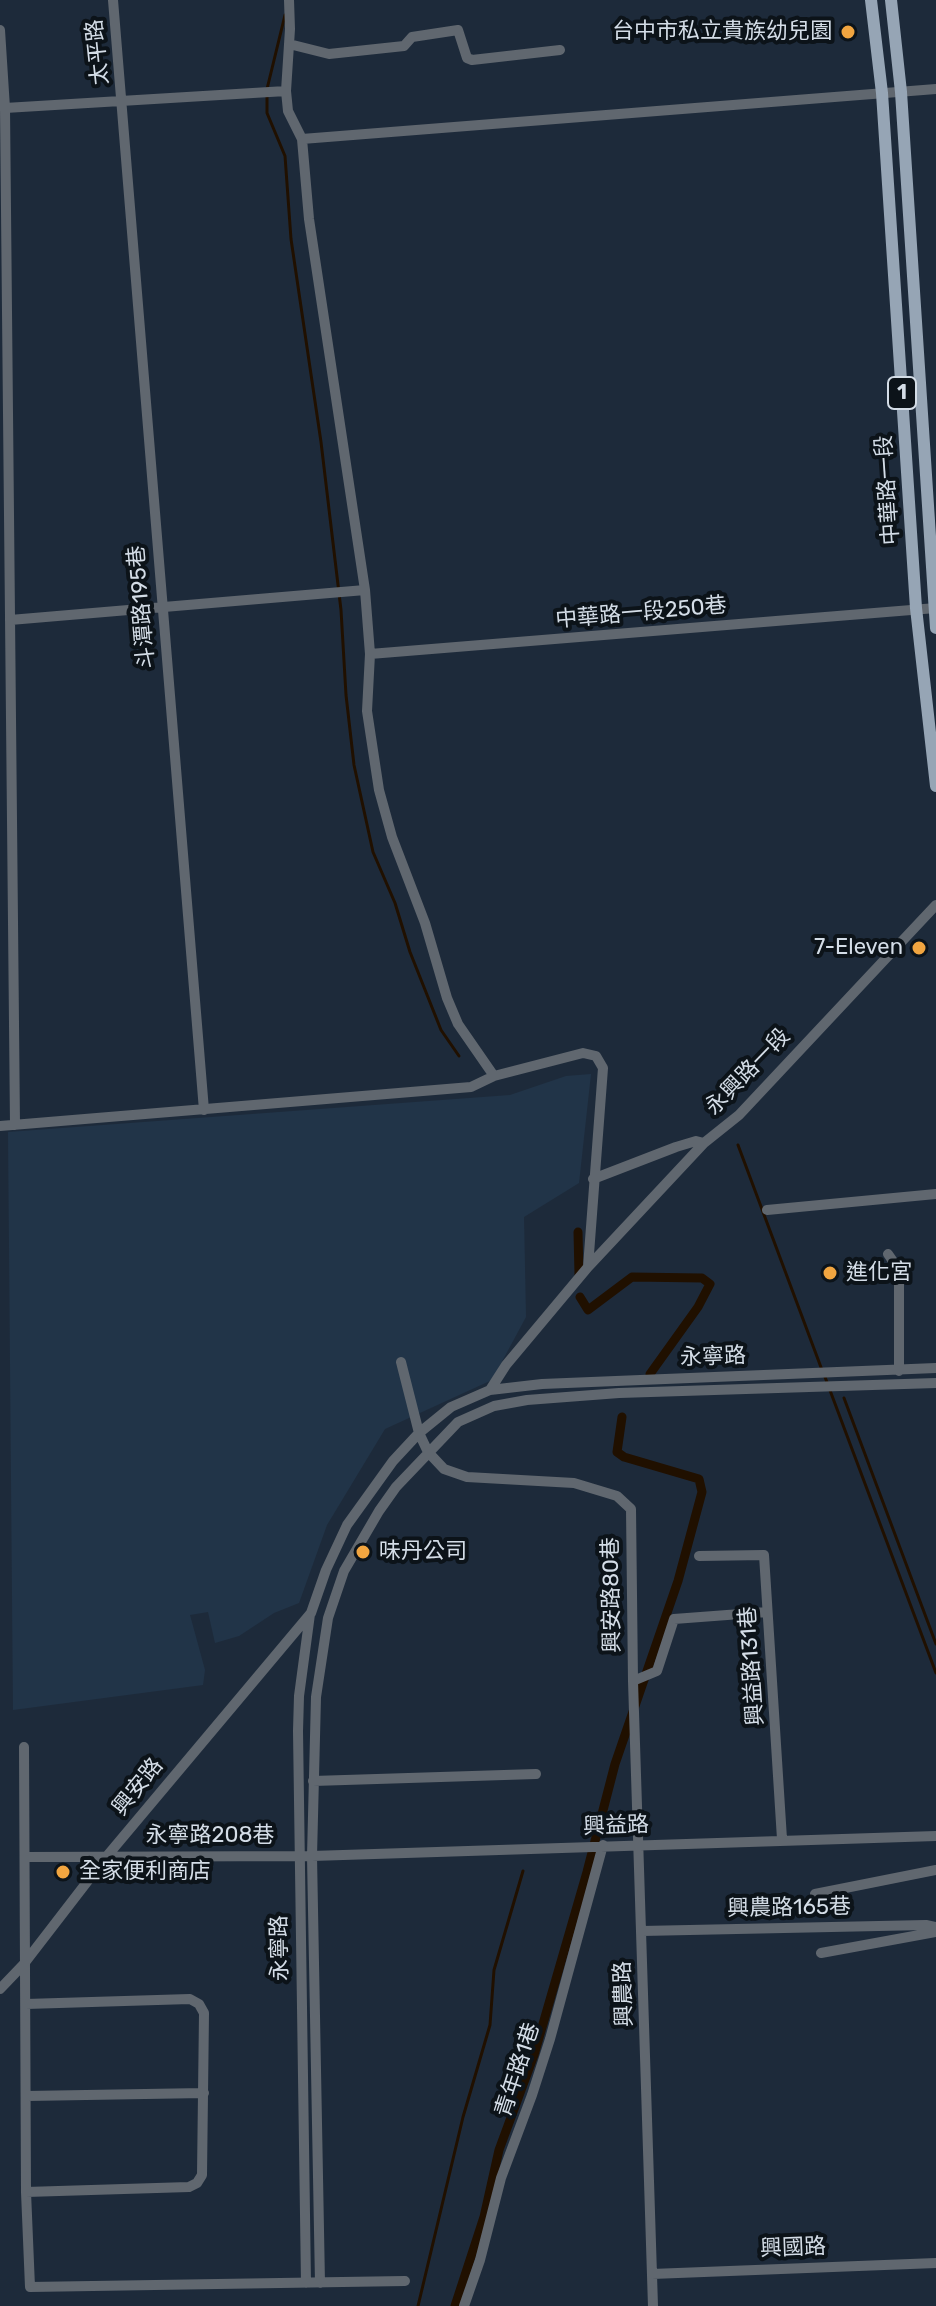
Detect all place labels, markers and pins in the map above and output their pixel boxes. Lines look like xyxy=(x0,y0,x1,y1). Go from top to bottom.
place label: 台中市私立貴族幼兒園 xyxy=(612,19,832,45)
marker: 台中市私立貴族幼兒園 xyxy=(839,23,857,41)
place label: 7-Eleven xyxy=(814,935,903,961)
marker: 7-Eleven xyxy=(910,939,928,957)
place label: 進化宮 xyxy=(846,1260,912,1286)
marker: 進化宮 xyxy=(821,1264,839,1282)
place label: 味丹公司 xyxy=(379,1539,467,1565)
marker: 味丹公司 xyxy=(354,1543,372,1561)
place label: 全家便利商店 xyxy=(79,1859,211,1885)
marker: 全家便利商店 xyxy=(54,1863,72,1881)

